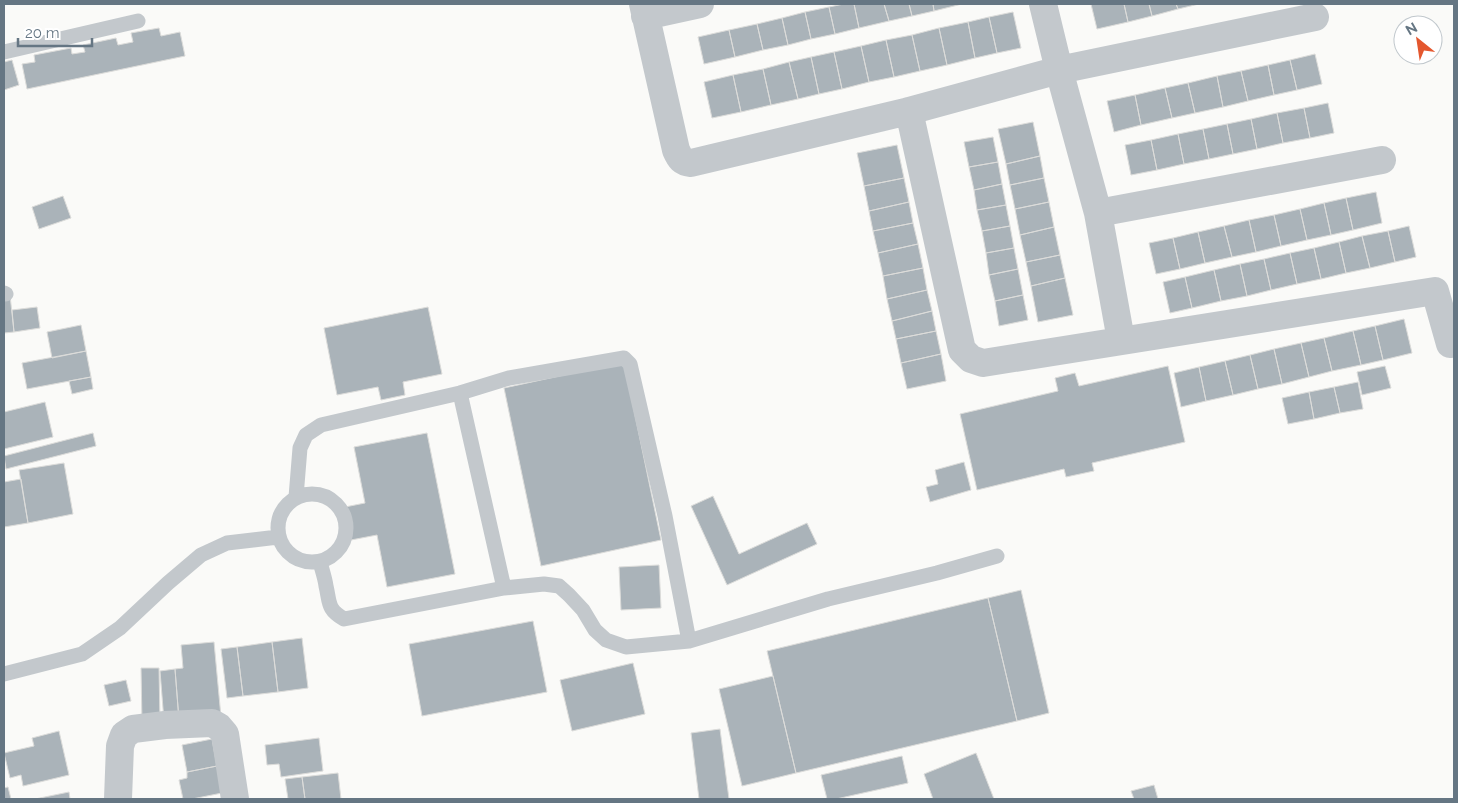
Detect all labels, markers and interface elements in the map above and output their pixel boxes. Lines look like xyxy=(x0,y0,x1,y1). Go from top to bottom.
scale bar xyxy=(18,15,91,47)
north arrow xyxy=(1393,15,1443,65)
text: N xyxy=(1403,19,1420,38)
text: 20 m xyxy=(25,24,60,42)

